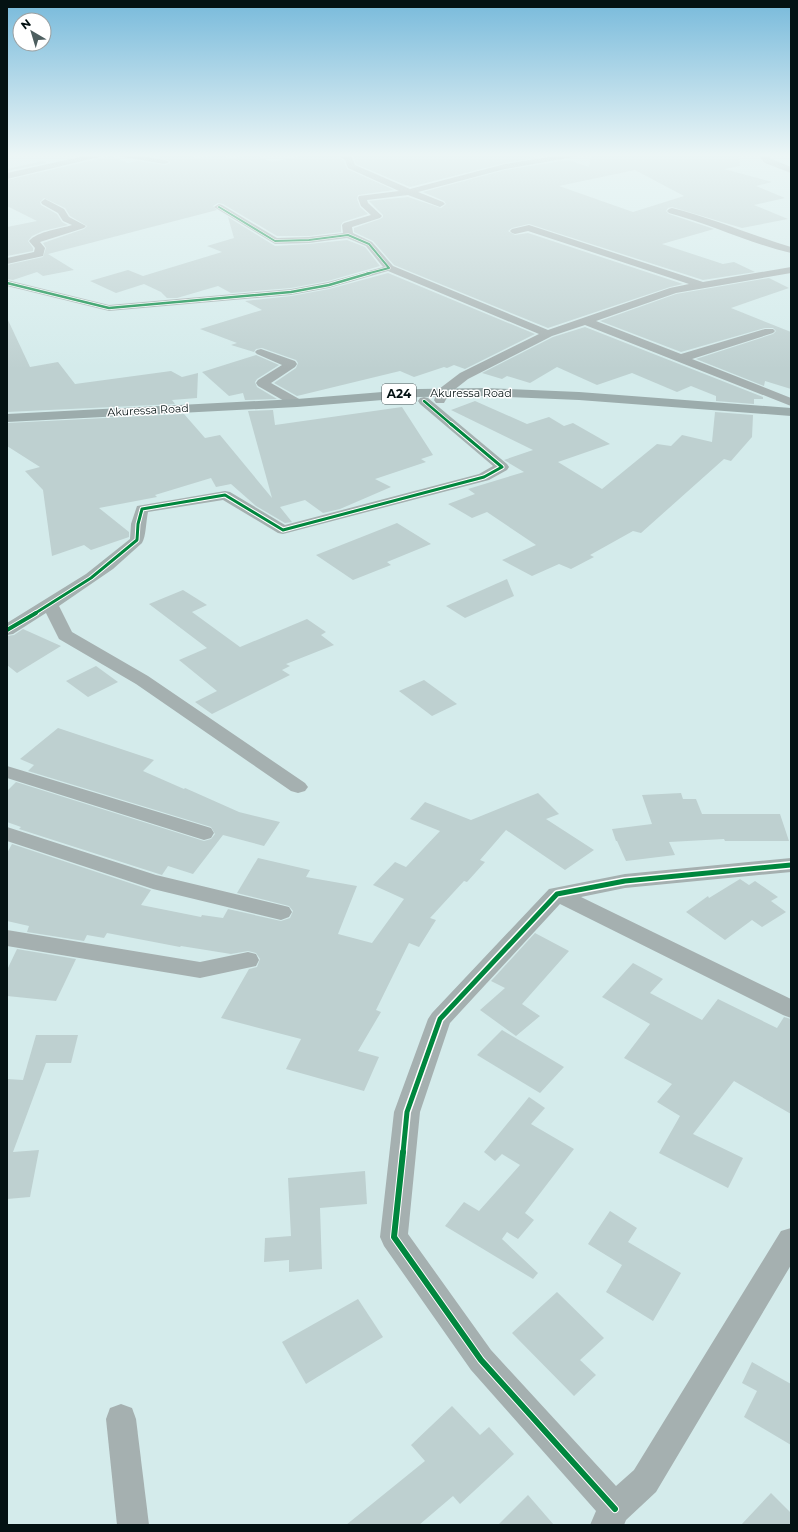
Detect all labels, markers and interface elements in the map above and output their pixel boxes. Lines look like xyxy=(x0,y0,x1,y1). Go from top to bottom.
north arrow xyxy=(12,12,52,52)
text: N xyxy=(18,16,34,32)
road number: A24 xyxy=(382,384,416,404)
street label: Akuressa Road xyxy=(430,386,512,400)
street label: Akuressa Road xyxy=(107,401,189,419)

